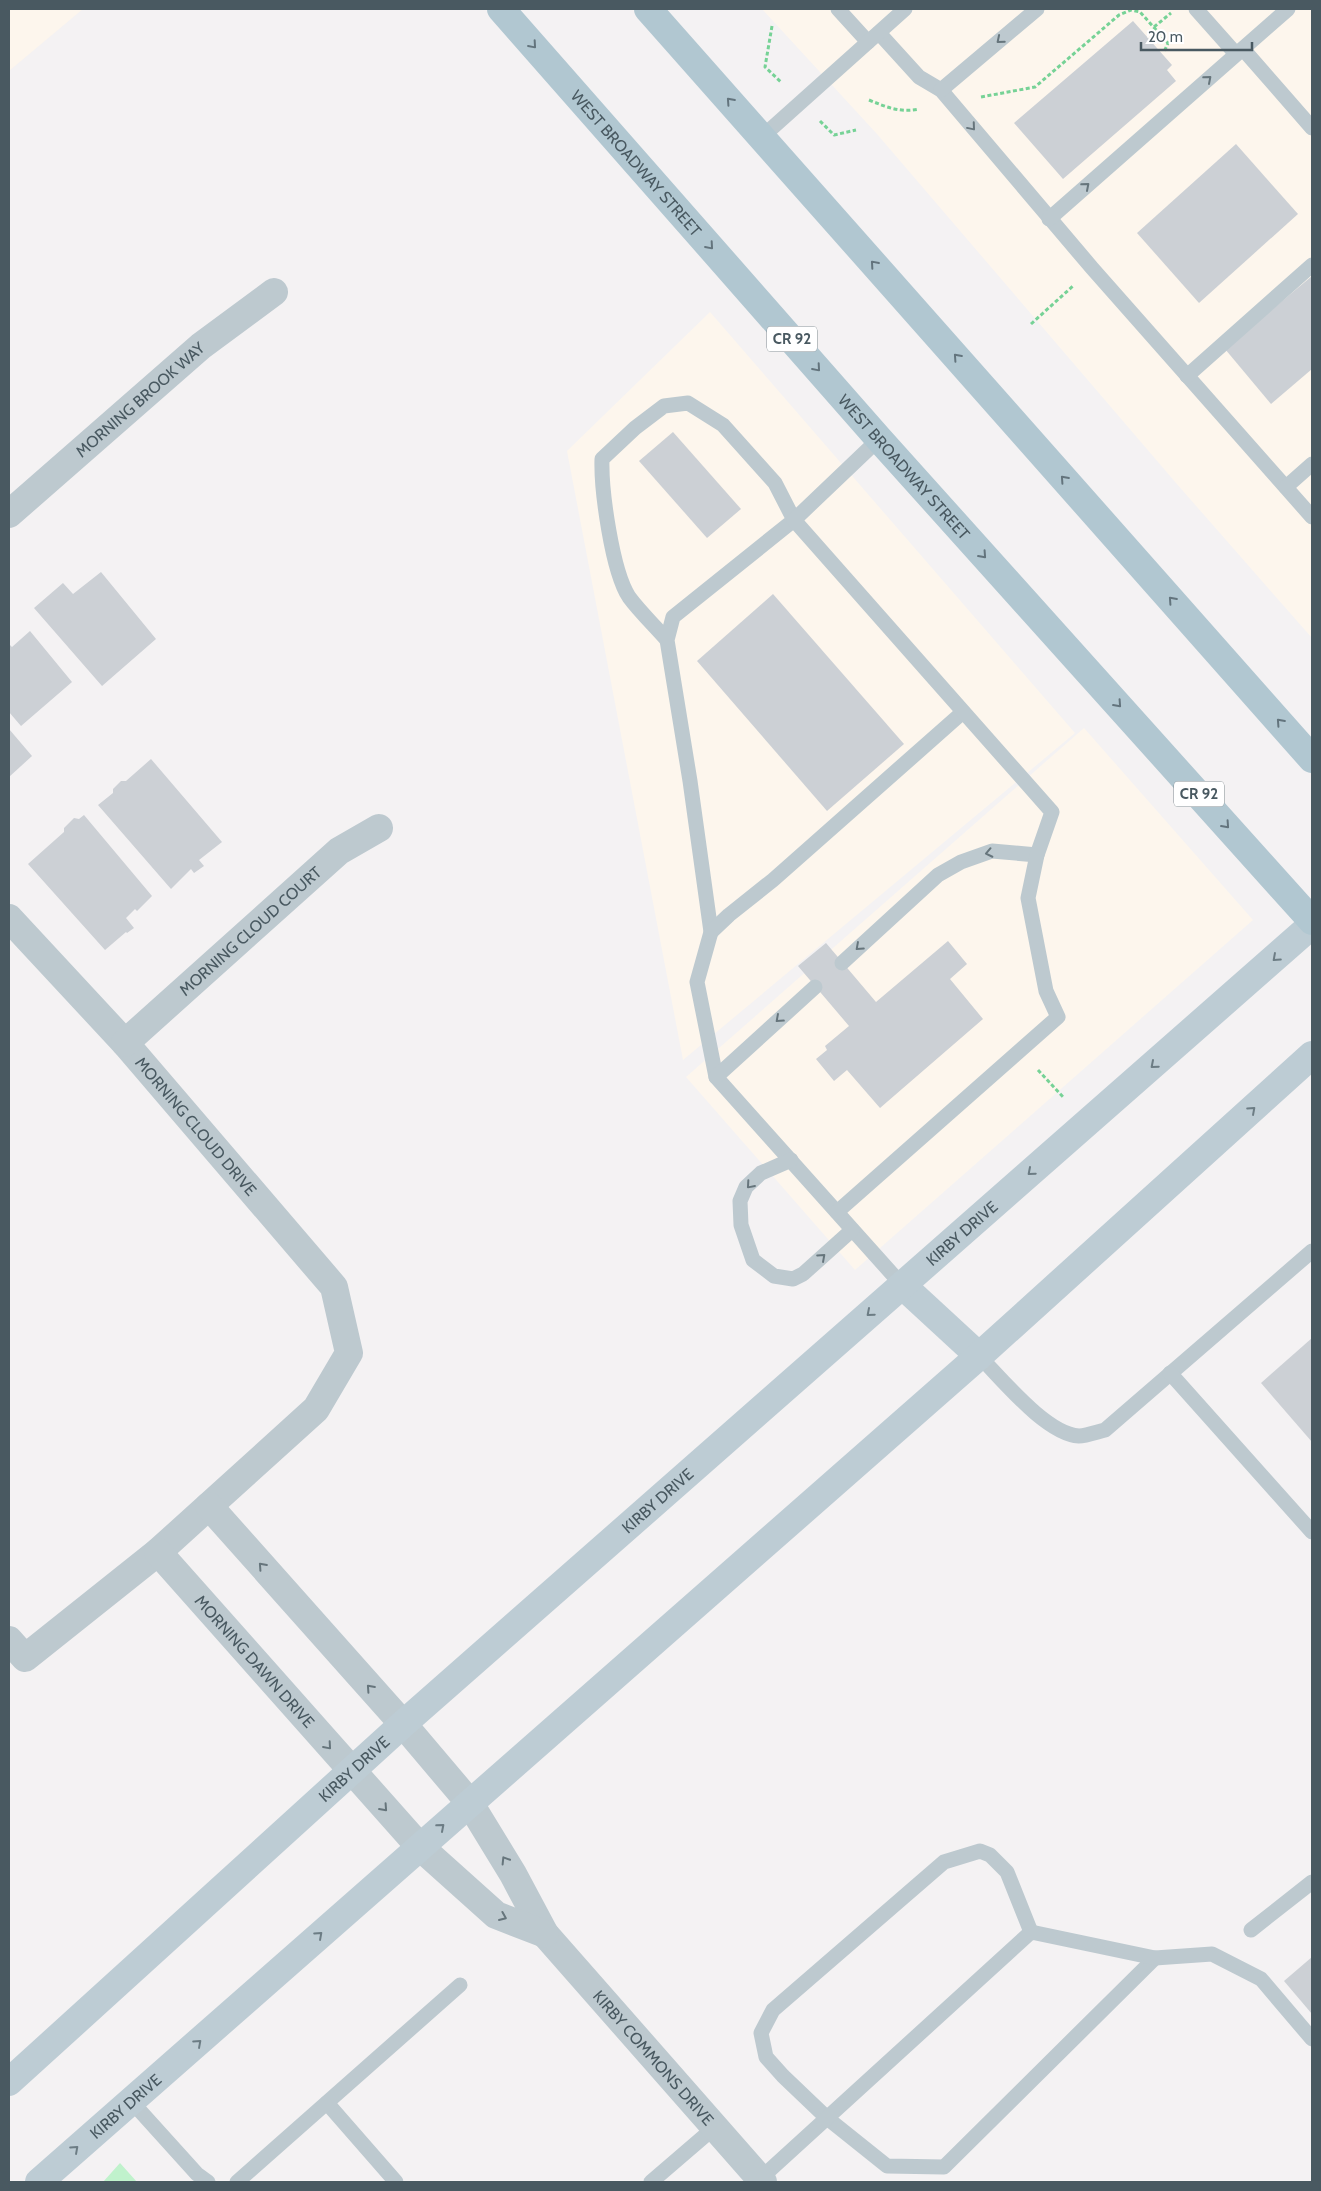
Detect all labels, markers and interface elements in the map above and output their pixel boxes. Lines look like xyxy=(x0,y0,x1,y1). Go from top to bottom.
scale bar xyxy=(1141,20,1252,52)
text: 20 m xyxy=(1148,28,1183,46)
one-way arrow xyxy=(997,34,1006,43)
one-way arrow xyxy=(527,40,536,49)
one-way arrow xyxy=(1202,76,1211,85)
street label: WEST BROADWAY STREET xyxy=(567,86,706,241)
one-way arrow xyxy=(727,97,736,106)
one-way arrow xyxy=(966,122,975,131)
one-way arrow xyxy=(1080,184,1089,192)
one-way arrow xyxy=(704,241,713,250)
one-way arrow xyxy=(871,260,880,269)
road number: CR 92 xyxy=(767,326,817,352)
street label: MORNING BROOK WAY xyxy=(72,338,209,461)
one-way arrow xyxy=(953,354,962,363)
one-way arrow xyxy=(811,363,820,372)
street label: WEST BROADWAY STREET xyxy=(834,391,974,544)
one-way arrow xyxy=(1061,475,1070,484)
one-way arrow xyxy=(978,549,987,558)
one-way arrow xyxy=(1169,597,1178,606)
one-way arrow xyxy=(1112,699,1121,708)
one-way arrow xyxy=(1277,719,1286,728)
road number: CR 92 xyxy=(1174,782,1224,806)
one-way arrow xyxy=(1221,819,1230,828)
one-way arrow xyxy=(984,848,993,858)
street label: MORNING CLOUD COURT xyxy=(176,862,326,1000)
one-way arrow xyxy=(856,941,865,950)
one-way arrow xyxy=(1272,952,1281,961)
one-way arrow xyxy=(776,1014,785,1023)
street label: MORNING CLOUD DRIVE xyxy=(131,1053,261,1200)
one-way arrow xyxy=(1150,1059,1159,1068)
one-way arrow xyxy=(1246,1106,1255,1115)
one-way arrow xyxy=(1028,1166,1037,1175)
one-way arrow xyxy=(746,1179,755,1188)
street label: KIRBY DRIVE xyxy=(922,1197,1002,1270)
one-way arrow xyxy=(816,1254,825,1263)
one-way arrow xyxy=(866,1307,875,1316)
street label: KIRBY DRIVE xyxy=(618,1464,697,1537)
one-way arrow xyxy=(259,1563,268,1572)
street label: MORNING DAWN DRIVE xyxy=(191,1591,318,1732)
one-way arrow xyxy=(367,1684,376,1693)
street label: KIRBY DRIVE xyxy=(315,1732,394,1806)
one-way arrow xyxy=(323,1741,332,1750)
one-way arrow xyxy=(378,1802,387,1811)
one-way arrow xyxy=(435,1824,444,1833)
one-way arrow xyxy=(502,1857,511,1866)
one-way arrow xyxy=(498,1911,507,1922)
one-way arrow xyxy=(314,1932,323,1941)
street label: KIRBY COMMONS DRIVE xyxy=(589,1987,718,2129)
one-way arrow xyxy=(193,2040,202,2049)
street label: KIRBY DRIVE xyxy=(86,2070,165,2143)
one-way arrow xyxy=(70,2146,79,2155)

